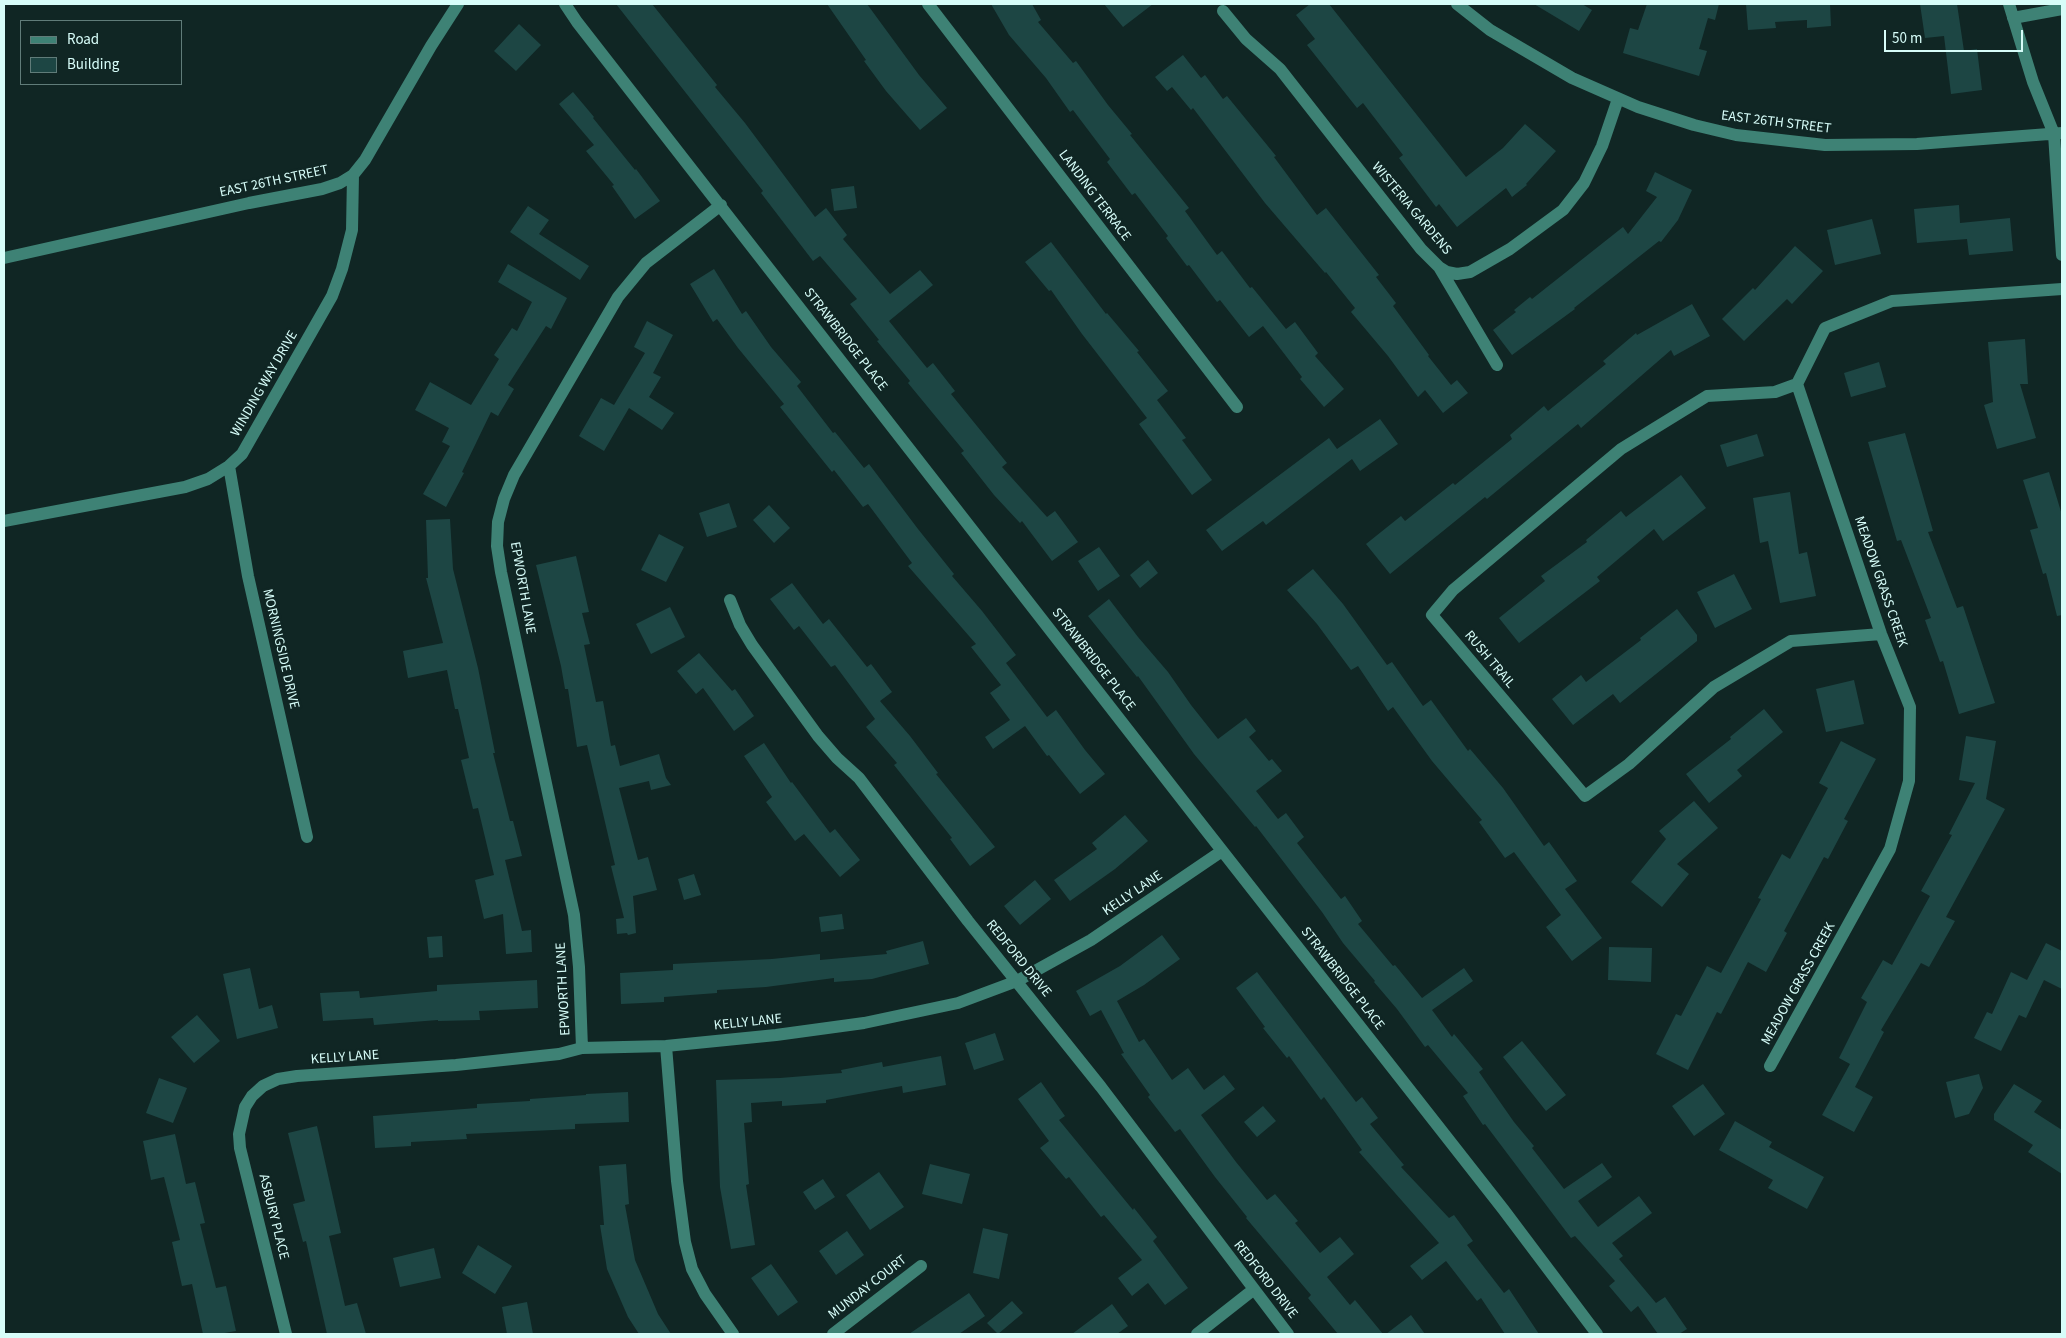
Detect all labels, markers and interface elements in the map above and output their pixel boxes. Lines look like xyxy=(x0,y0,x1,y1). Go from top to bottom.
legend xyxy=(20,20,182,85)
scale bar xyxy=(1886,20,2025,52)
text: 50 m xyxy=(1892,28,1922,49)
text: Road xyxy=(67,29,99,50)
text: Building xyxy=(67,54,119,75)
street label: EAST 26TH STREET xyxy=(1720,108,1832,138)
street label: LANDING TERRACE xyxy=(1054,147,1134,245)
street label: WISTERIA GARDENS xyxy=(1367,159,1455,259)
street label: EAST 26TH STREET xyxy=(218,162,330,202)
street label: STRAWBRIDGE PLACE xyxy=(800,285,890,395)
street label: WINDING WAY DRIVE xyxy=(228,328,302,440)
street label: MEADOW GRASS CREEK xyxy=(1850,514,1910,650)
street label: EPWORTH LANE xyxy=(506,540,538,636)
street label: MORNINGSIDE DRIVE xyxy=(258,587,302,711)
street label: STRAWBRIDGE PLACE xyxy=(1048,605,1138,715)
street label: RUSH TRAIL xyxy=(1460,628,1518,692)
street label: KELLY LANE xyxy=(1100,868,1166,920)
street label: REDFORD DRIVE xyxy=(982,917,1054,1001)
street label: MEADOW GRASS CREEK xyxy=(1758,920,1840,1048)
street label: STRAWBRIDGE PLACE xyxy=(1297,924,1387,1034)
street label: EPWORTH LANE xyxy=(553,942,575,1036)
street label: KELLY LANE xyxy=(713,1011,783,1035)
street label: KELLY LANE xyxy=(310,1047,380,1069)
street label: ASBURY PLACE xyxy=(254,1173,292,1261)
street label: REDFORD DRIVE xyxy=(1229,1238,1301,1322)
street label: MUNDAY COURT xyxy=(825,1252,911,1324)

